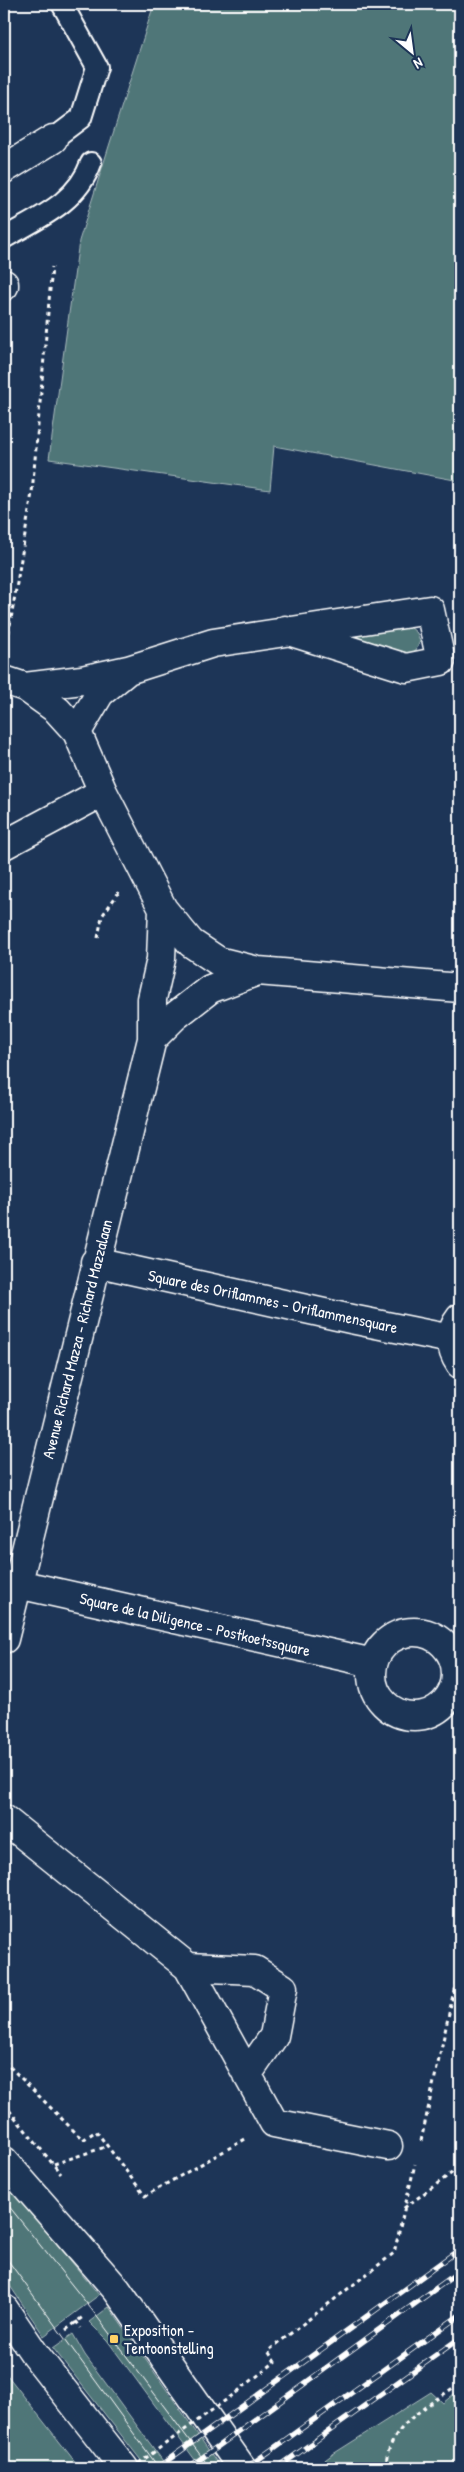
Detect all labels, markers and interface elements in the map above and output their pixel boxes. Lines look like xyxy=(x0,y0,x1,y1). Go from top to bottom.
north arrow xyxy=(386,28,436,78)
text: N xyxy=(410,54,426,74)
street label: Avenue Richard Mazza - Richard Mazzalaan xyxy=(37,1217,117,1461)
street label: Square des Oriflammes - Oriflammensquare xyxy=(146,1264,400,1338)
street label: Square de la Diligence - Postkoetssquare xyxy=(78,1587,313,1661)
place label: Exposition - Tentoonstelling xyxy=(124,2319,214,2359)
marker: Exposition - Tentoonstelling xyxy=(108,2333,120,2345)

